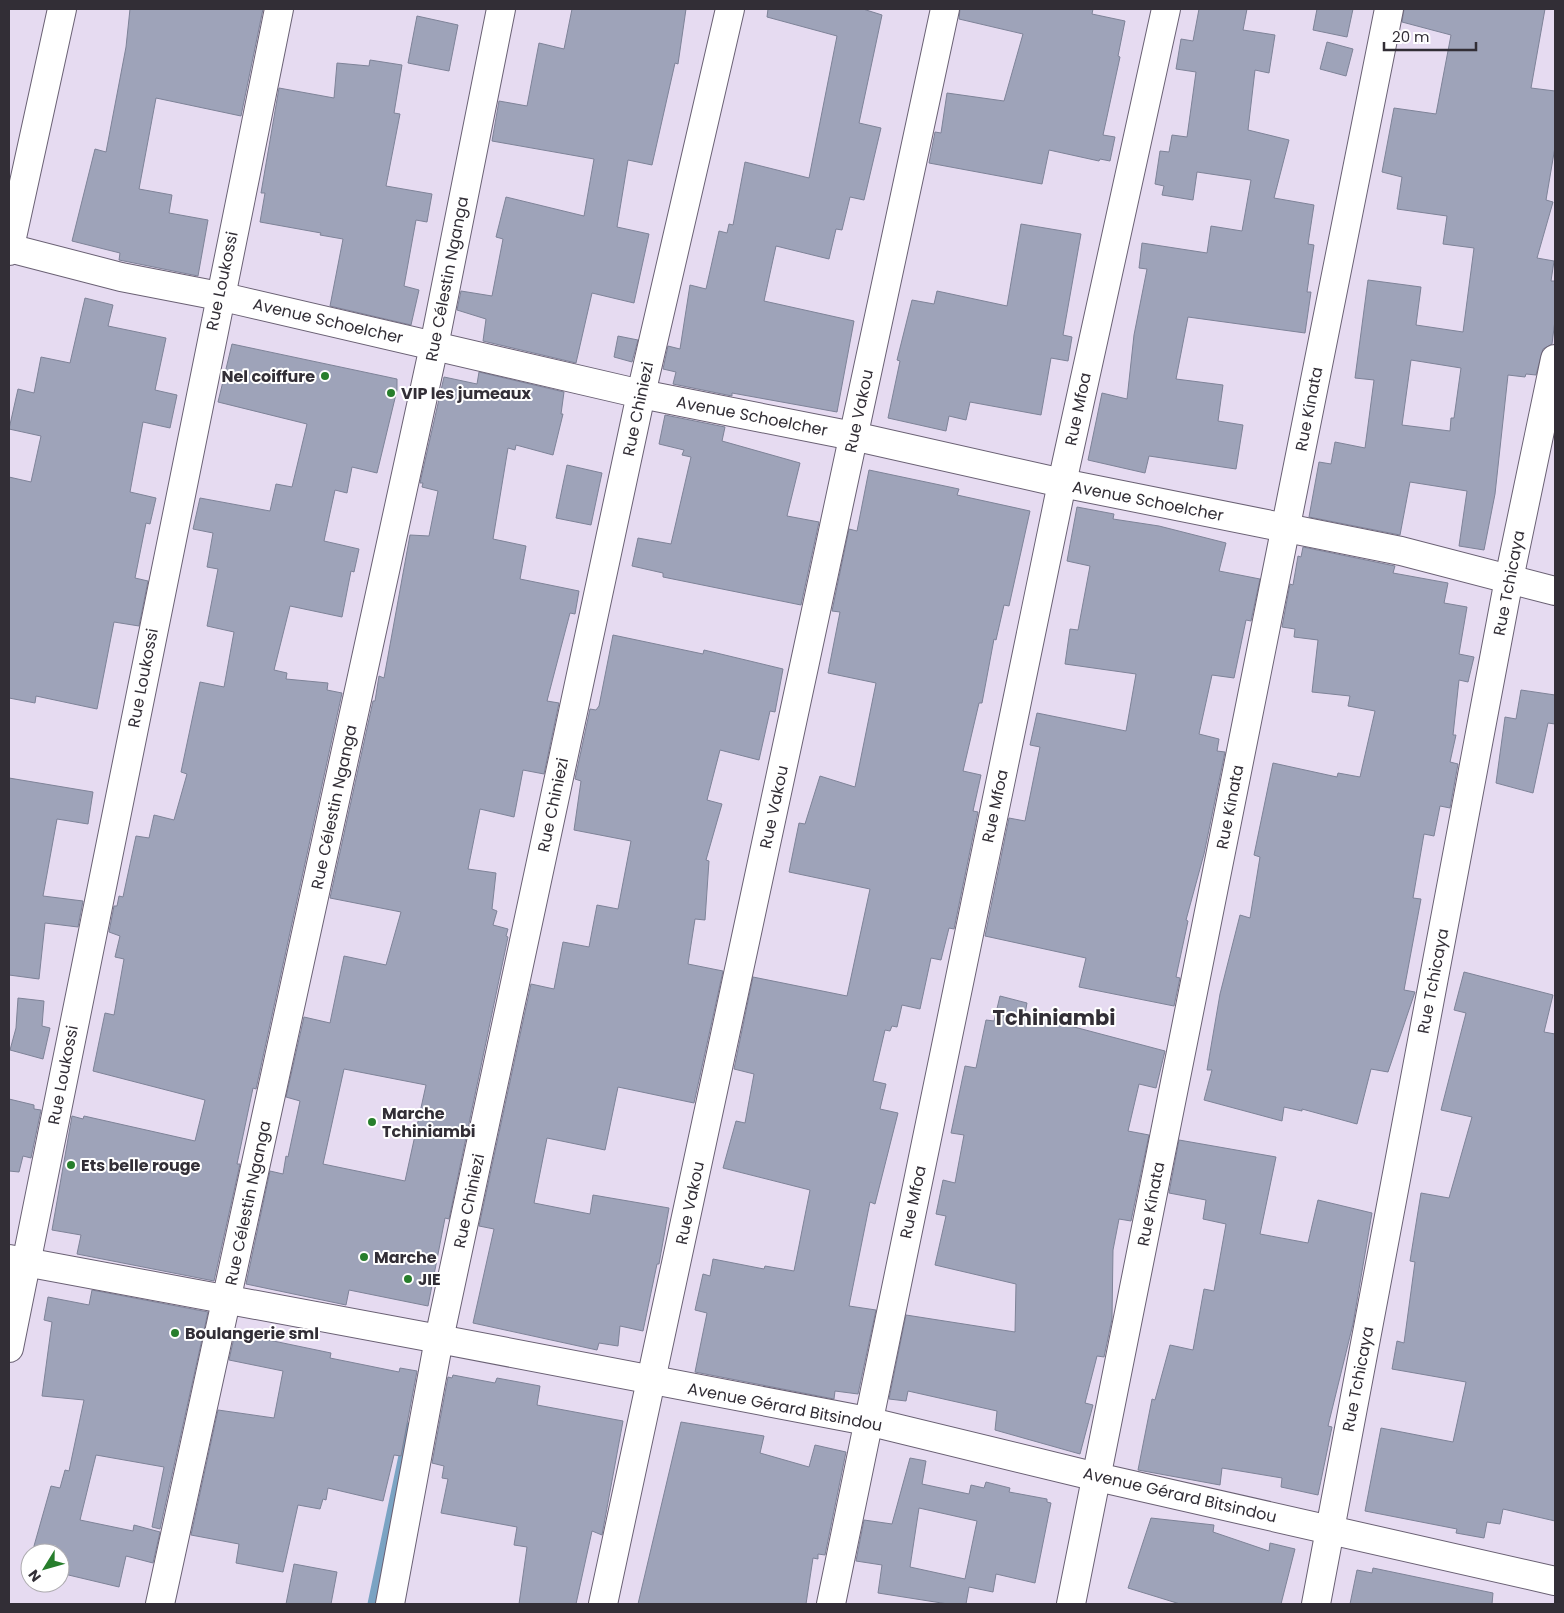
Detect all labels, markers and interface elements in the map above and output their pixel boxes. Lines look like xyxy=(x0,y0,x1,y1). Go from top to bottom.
scale bar xyxy=(1384,20,1476,52)
text: 20 m xyxy=(1392,26,1430,47)
street label: Rue Célestin Nganga xyxy=(420,195,474,363)
street label: Rue Loukossi xyxy=(200,229,244,333)
street label: Avenue Schoelcher xyxy=(251,293,405,349)
street label: Rue Chiniezi xyxy=(617,360,659,458)
place label: Nel coiffure xyxy=(221,365,315,388)
street label: Rue Kinata xyxy=(1290,365,1328,453)
street label: Rue Vakou xyxy=(839,367,879,455)
marker: Nel coiffure xyxy=(319,370,331,382)
street label: Rue Mfoa xyxy=(1059,370,1097,448)
place label: VIP les jumeaux xyxy=(401,382,532,405)
marker: VIP les jumeaux xyxy=(385,387,397,399)
street label: Avenue Schoelcher xyxy=(674,390,830,442)
street label: Avenue Schoelcher xyxy=(1070,475,1226,527)
street label: Rue Tchicaya xyxy=(1487,528,1531,638)
street label: Rue Loukossi xyxy=(122,626,164,730)
street label: Rue Célestin Nganga xyxy=(305,723,363,891)
street label: Rue Chiniezi xyxy=(532,756,574,854)
street label: Rue Vakou xyxy=(754,763,794,851)
street label: Rue Kinata xyxy=(1211,763,1249,851)
street label: Rue Mfoa xyxy=(976,767,1014,845)
street label: Rue Tchicaya xyxy=(1411,926,1455,1036)
district label: Tchiniambi xyxy=(993,1003,1115,1032)
street label: Rue Loukossi xyxy=(42,1023,84,1127)
place label: Marche Tchiniambi xyxy=(382,1102,476,1143)
marker: Marche Tchiniambi xyxy=(366,1116,378,1128)
street label: Rue Célestin Nganga xyxy=(219,1119,277,1287)
street label: Rue Chiniezi xyxy=(448,1152,490,1250)
place label: Ets belle rouge xyxy=(81,1154,201,1177)
marker: Ets belle rouge xyxy=(65,1159,77,1171)
street label: Rue Vakou xyxy=(670,1159,710,1247)
street label: Rue Kinata xyxy=(1132,1160,1170,1248)
street label: Rue Mfoa xyxy=(894,1163,932,1241)
place label: Marche xyxy=(374,1246,437,1269)
marker: Marche xyxy=(358,1251,370,1263)
place label: JIE xyxy=(418,1268,441,1291)
marker: JIE xyxy=(402,1273,414,1285)
place label: Boulangerie sml xyxy=(185,1322,319,1345)
street label: Rue Tchicaya xyxy=(1336,1324,1380,1434)
marker: Boulangerie sml xyxy=(169,1327,181,1339)
street label: Avenue Gérard Bitsindou xyxy=(686,1377,884,1437)
street label: Avenue Gérard Bitsindou xyxy=(1081,1462,1279,1528)
north arrow xyxy=(20,1543,70,1593)
text: N xyxy=(23,1566,46,1586)

